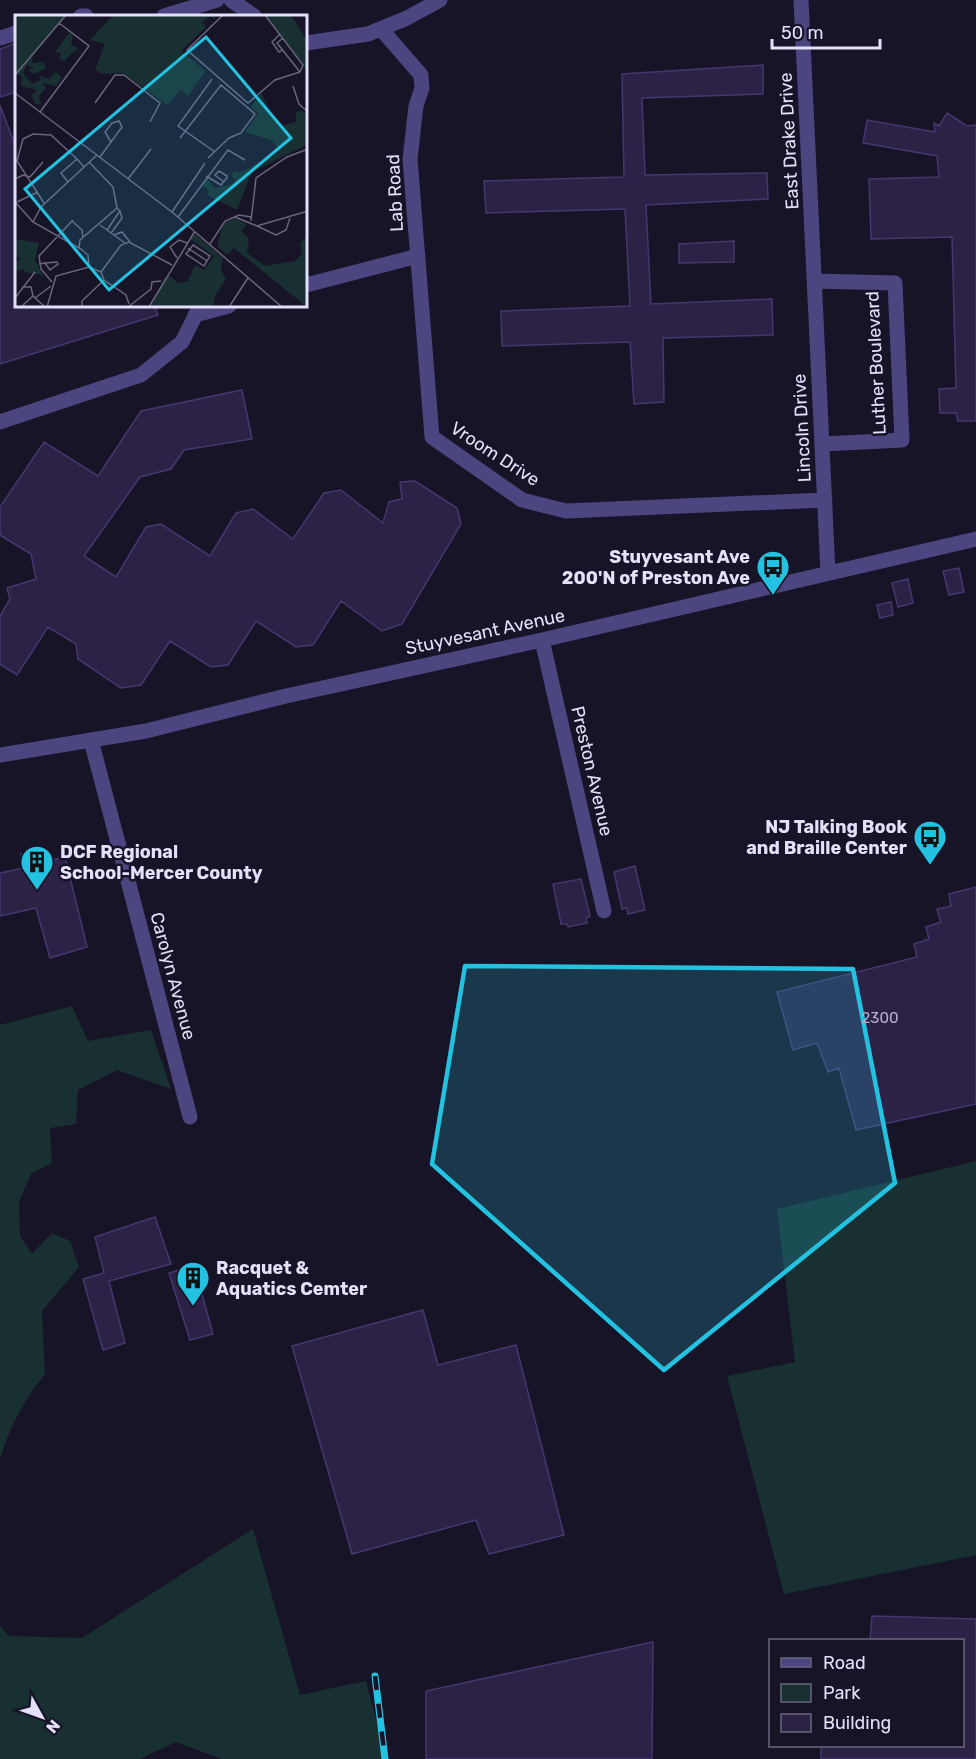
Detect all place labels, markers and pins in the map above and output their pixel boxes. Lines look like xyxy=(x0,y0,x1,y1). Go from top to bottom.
place label: Stuyvesant Ave 200'N of Preston Ave xyxy=(562,546,750,589)
bus stop icon: Stuyvesant Ave 200'N of Preston Ave xyxy=(755,549,791,596)
place label: NJ Talking Book and Braille Center xyxy=(746,816,907,859)
bus stop icon: NJ Talking Book and Braille Center xyxy=(912,819,948,866)
place label: DCF Regional School-Mercer County xyxy=(60,841,263,884)
building icon: DCF Regional School-Mercer County xyxy=(19,844,55,891)
place label: Racquet & Aquatics Cemter xyxy=(216,1257,367,1300)
building icon: Racquet & Aquatics Cemter xyxy=(175,1260,211,1307)

